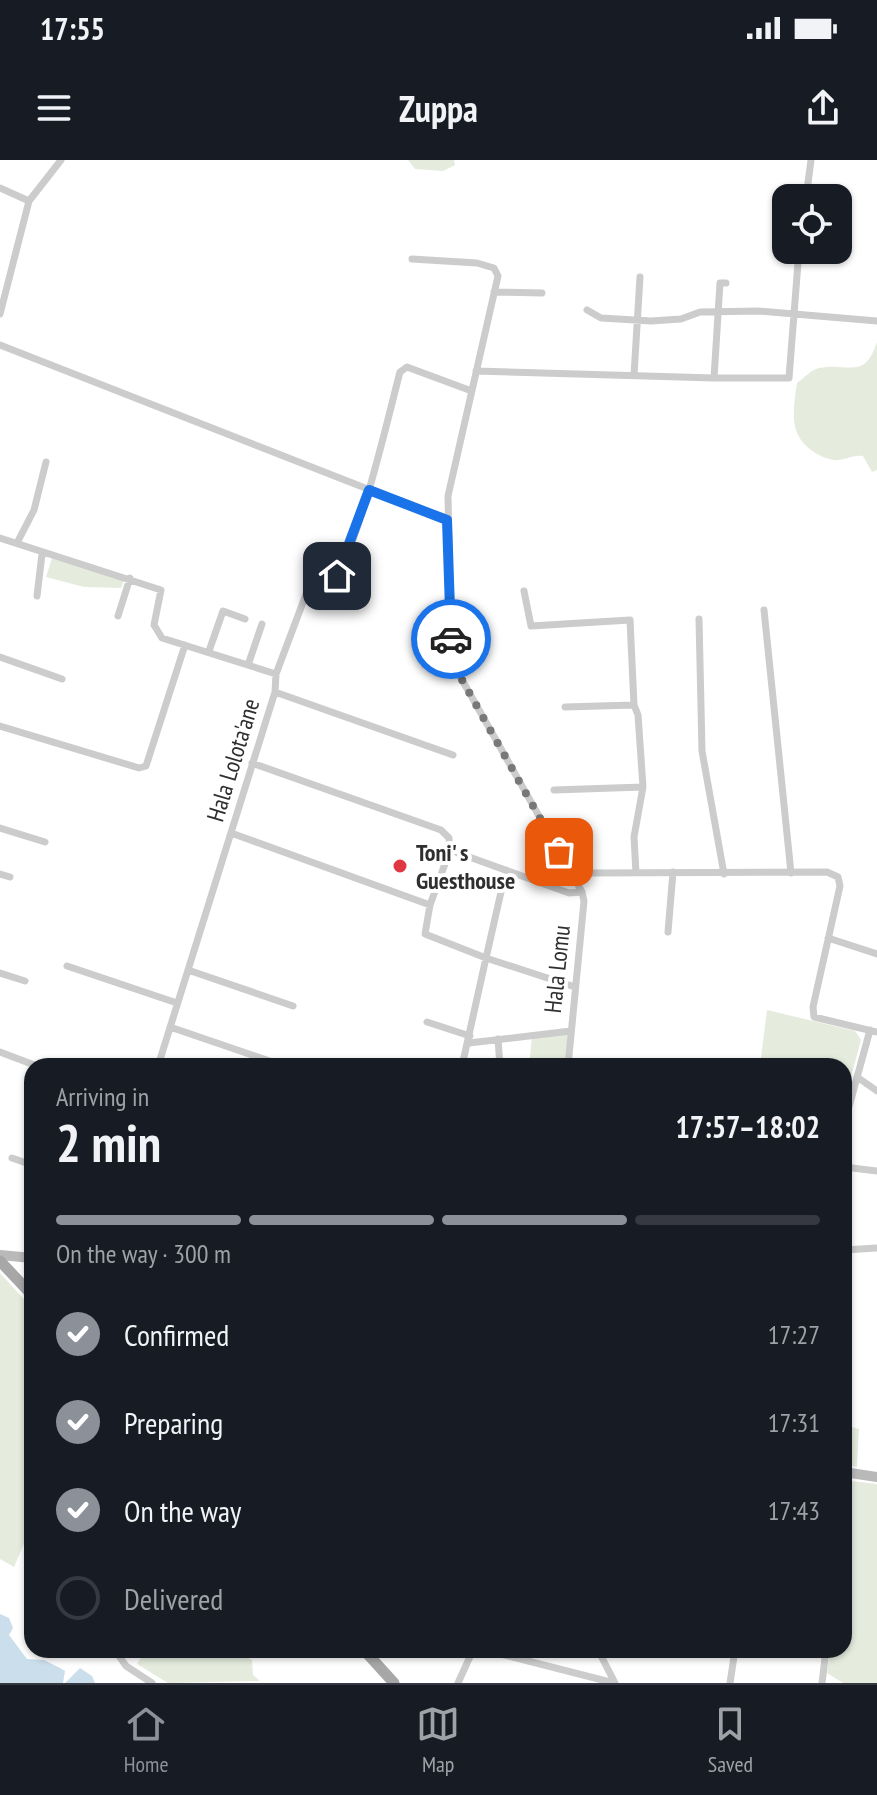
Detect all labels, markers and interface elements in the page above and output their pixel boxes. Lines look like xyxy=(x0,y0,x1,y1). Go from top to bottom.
text: 17:55 xyxy=(40,9,105,48)
text: Zuppa xyxy=(399,85,478,132)
icon: menu xyxy=(32,86,76,130)
icon: share xyxy=(801,86,845,130)
map controls xyxy=(772,184,852,264)
button: locate xyxy=(772,184,852,264)
pin xyxy=(303,542,371,610)
icon: home xyxy=(315,554,359,598)
courier xyxy=(411,599,491,679)
icon: car xyxy=(429,617,473,661)
street label: Hala Lolota'ane xyxy=(200,695,266,825)
pin xyxy=(525,818,593,886)
icon: bag xyxy=(537,830,581,874)
place label: Toni' s Guesthouse xyxy=(416,837,515,896)
marker: Toni' s Guesthouse xyxy=(391,857,409,875)
street label: Hala Lomu xyxy=(537,924,577,1014)
text: Arriving in xyxy=(56,1080,149,1113)
text: 17:57–18:02 xyxy=(676,1107,820,1146)
text: 2 min xyxy=(56,1109,161,1176)
text: On the way · 300 m xyxy=(56,1237,231,1270)
icon: check xyxy=(56,1312,100,1356)
text: Confirmed xyxy=(124,1315,229,1354)
text: 17:27 xyxy=(768,1318,820,1351)
icon: check xyxy=(56,1400,100,1444)
text: Preparing xyxy=(124,1403,223,1442)
text: 17:31 xyxy=(768,1406,820,1439)
icon: check xyxy=(56,1488,100,1532)
text: On the way xyxy=(124,1491,241,1530)
text: 17:43 xyxy=(768,1494,820,1527)
text: Delivered xyxy=(124,1579,223,1618)
tab: Home xyxy=(124,1702,169,1778)
tab: Map xyxy=(416,1702,460,1778)
tab: Saved xyxy=(708,1702,753,1778)

